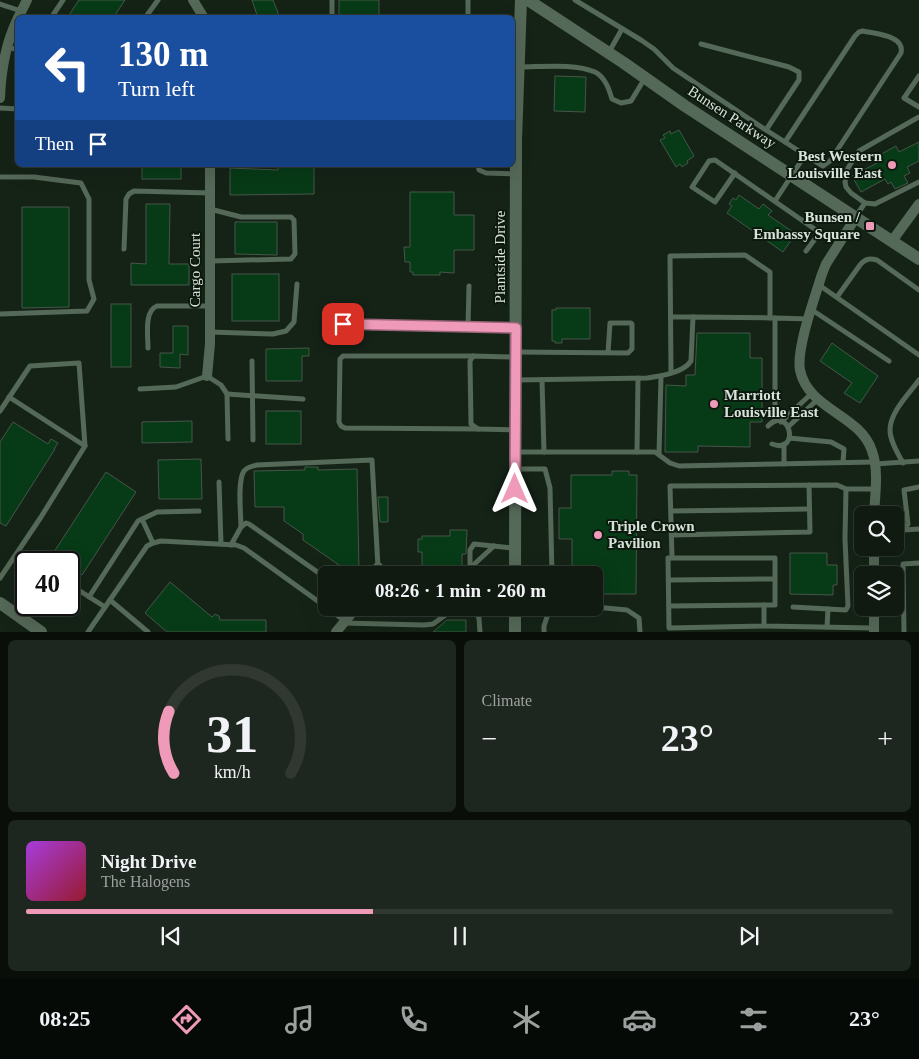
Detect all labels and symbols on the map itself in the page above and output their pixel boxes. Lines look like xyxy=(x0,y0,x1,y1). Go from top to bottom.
street label: Bunsen Parkway xyxy=(685,83,779,152)
place label: Best Western Louisville East xyxy=(787,148,883,181)
marker: Best Western Louisville East xyxy=(886,159,898,171)
place label: Bunsen / Embassy Square xyxy=(753,209,861,242)
street label: Plantside Drive xyxy=(492,210,508,303)
marker: Bunsen / Embassy Square xyxy=(864,220,876,232)
street label: Cargo Court xyxy=(187,232,203,307)
pin xyxy=(322,303,364,345)
place label: Marriott Louisville East xyxy=(724,387,819,420)
marker: Marriott Louisville East xyxy=(708,398,720,410)
position arrow xyxy=(488,462,540,514)
place label: Triple Crown Pavilion xyxy=(608,518,695,551)
marker: Triple Crown Pavilion xyxy=(592,529,604,541)
speed limit sign: 40 xyxy=(15,551,80,616)

